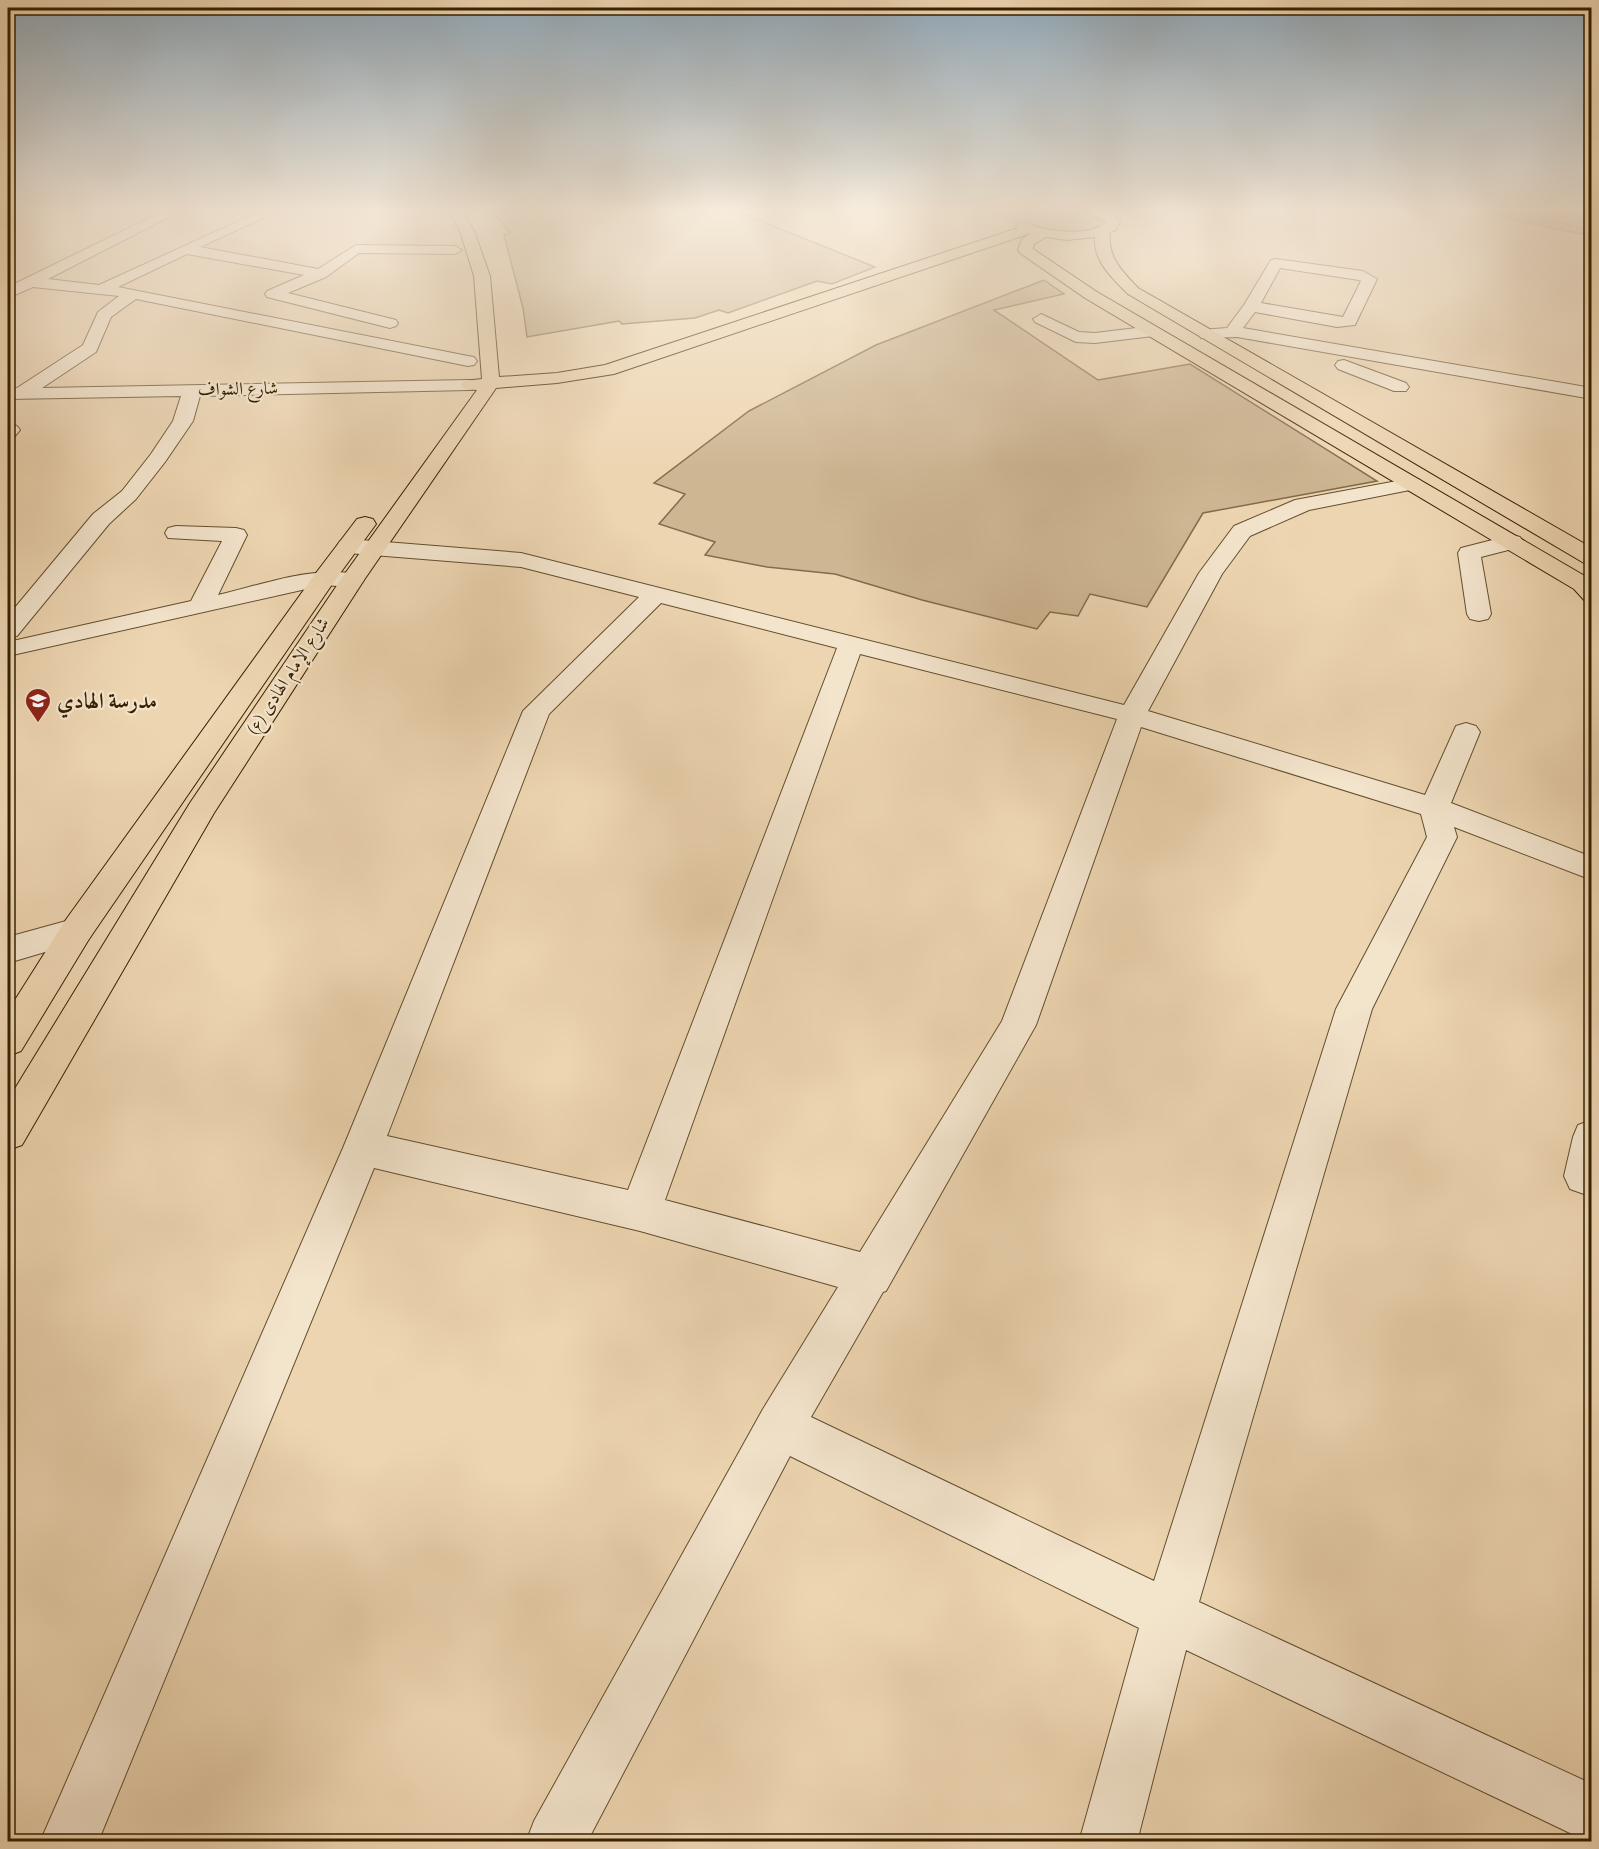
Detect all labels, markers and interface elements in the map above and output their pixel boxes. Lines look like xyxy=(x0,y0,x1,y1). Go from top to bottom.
street label: شارع الشواف xyxy=(198,378,278,404)
street label: شارع الإمام الهادی (ع) xyxy=(242,613,338,741)
school or university icon: مدرسة الهادي xyxy=(23,686,53,724)
place label: مدرسة الهادي xyxy=(57,688,157,719)

